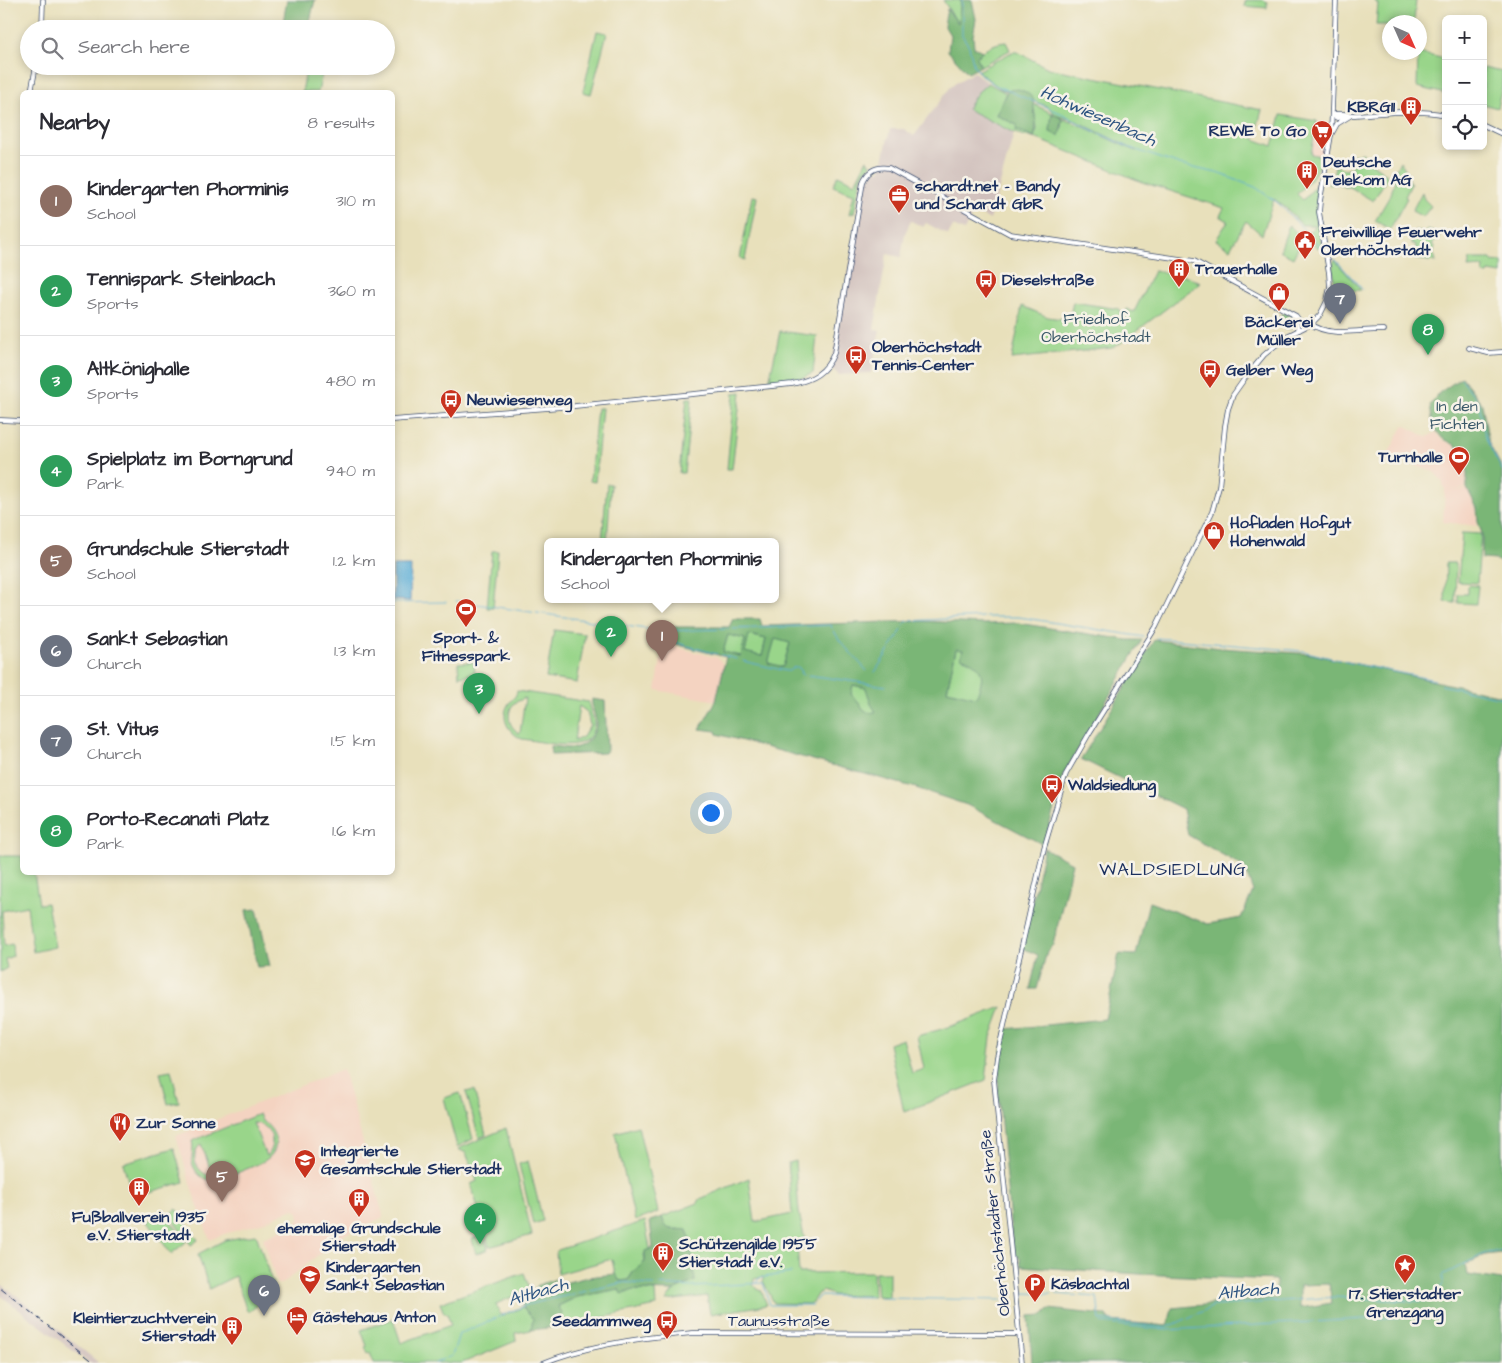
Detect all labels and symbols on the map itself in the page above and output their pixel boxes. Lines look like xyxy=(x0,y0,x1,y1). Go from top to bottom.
north arrow xyxy=(1382,15,1427,60)
water label: Hohwiesenbach xyxy=(1036,79,1161,153)
building icon: KBRG11 xyxy=(1399,95,1423,126)
place label: KBRG11 xyxy=(1347,96,1396,118)
supermarket icon: REWE To Go xyxy=(1310,119,1334,150)
place label: REWE To Go xyxy=(1209,120,1307,142)
place label: Deutsche Telekom AG xyxy=(1322,151,1413,191)
building icon: Deutsche Telekom AG xyxy=(1295,159,1319,190)
place label: schardt.net - Bandy und Schardt GbR xyxy=(914,175,1061,215)
office icon: schardt.net - Bandy und Schardt GbR xyxy=(887,183,911,214)
place label: Freiwillige Feuerwehr Oberhöchstadt xyxy=(1321,221,1482,261)
public building icon: Freiwillige Feuerwehr Oberhöchstadt xyxy=(1293,229,1317,260)
building icon: Trauerhalle xyxy=(1167,257,1191,288)
place label: Trauerhalle xyxy=(1194,258,1278,280)
bus stop icon: Dieselstraße xyxy=(974,268,998,299)
place label: Dieselstraße xyxy=(1002,269,1095,291)
shop icon: Bäckerei Müller xyxy=(1267,281,1291,312)
pin: 7 xyxy=(1324,283,1356,324)
park label: Friedhof Oberhöchstadt xyxy=(1041,308,1151,348)
place label: Bäckerei Müller xyxy=(1245,311,1314,351)
pin: 8 xyxy=(1412,314,1444,355)
place label: Oberhöchstadt Tennis-Center xyxy=(871,336,982,376)
bus stop icon: Oberhöchstadt Tennis-Center xyxy=(844,344,868,375)
bus stop icon: Gelber Weg xyxy=(1198,358,1222,389)
place label: Gelber Weg xyxy=(1226,359,1314,383)
bus stop icon: Neuwiesenweg xyxy=(439,388,463,419)
place label: Neuwiesenweg xyxy=(467,389,573,413)
park label: In den Fichten xyxy=(1430,395,1484,435)
sports icon: Turnhalle xyxy=(1447,445,1471,476)
place label: Turnhalle xyxy=(1377,446,1443,468)
place label: Hofladen Hofgut Hohenwald xyxy=(1230,512,1352,552)
shop icon: Hofladen Hofgut Hohenwald xyxy=(1202,520,1226,551)
sports icon: Sport- & Fitnesspark xyxy=(454,597,478,628)
pin: 2 xyxy=(595,616,627,657)
pin: 1 xyxy=(646,620,678,661)
place label: Sport- & Fitnesspark xyxy=(422,627,510,667)
pin: 3 xyxy=(463,673,495,714)
bus stop icon: Waldsiedlung xyxy=(1040,773,1064,804)
place label: Waldsiedlung xyxy=(1067,774,1157,798)
your location xyxy=(698,800,724,826)
district label: WALDSIEDLUNG xyxy=(1099,857,1247,882)
restaurant icon: Zur Sonne xyxy=(108,1111,132,1142)
place label: Zur Sonne xyxy=(136,1112,216,1134)
street label: Oberhöchstadter Straße xyxy=(974,1128,1016,1317)
place label: Integrierte Gesamtschule Stierstadt xyxy=(321,1140,502,1180)
school or university icon: Integrierte Gesamtschule Stierstadt xyxy=(293,1148,317,1179)
pin: 5 xyxy=(206,1161,238,1202)
building icon: Fußballverein 1935 e.V. Stierstadt xyxy=(127,1176,151,1207)
building icon: ehemalige Grundschule Stierstadt xyxy=(347,1187,371,1218)
pin: 4 xyxy=(464,1203,496,1244)
place label: Fußballverein 1935 e.V. Stierstadt xyxy=(72,1206,207,1246)
place label: ehemalige Grundschule Stierstadt xyxy=(277,1217,441,1257)
place label: Schützengilde 1955 Stierstadt e.V. xyxy=(678,1233,817,1273)
building icon: Schützengilde 1955 Stierstadt e.V. xyxy=(651,1241,675,1272)
place icon: 17. Stierstadter Grenzgang xyxy=(1393,1253,1417,1284)
place label: Kindergarten Sankt Sebastian xyxy=(325,1256,444,1296)
school or university icon: Kindergarten Sankt Sebastian xyxy=(298,1264,322,1295)
water label: Altbach xyxy=(505,1271,572,1312)
parking icon: Käsbachtal xyxy=(1023,1272,1047,1303)
place label: Käsbachtal xyxy=(1051,1273,1130,1295)
pin: 6 xyxy=(248,1275,280,1316)
water label: Altbach xyxy=(1216,1276,1281,1306)
place label: 17. Stierstadter Grenzgang xyxy=(1349,1283,1461,1325)
hotel icon: Gästehaus Anton xyxy=(285,1305,309,1336)
place label: Gästehaus Anton xyxy=(313,1306,436,1328)
place label: Kleintierzuchtverein Stierstadt xyxy=(73,1307,217,1347)
bus stop icon: Seedammweg xyxy=(655,1309,679,1340)
place label: Seedammweg xyxy=(551,1310,652,1334)
street label: Taunusstraße xyxy=(728,1310,830,1332)
building icon: Kleintierzuchtverein Stierstadt xyxy=(220,1315,244,1346)

